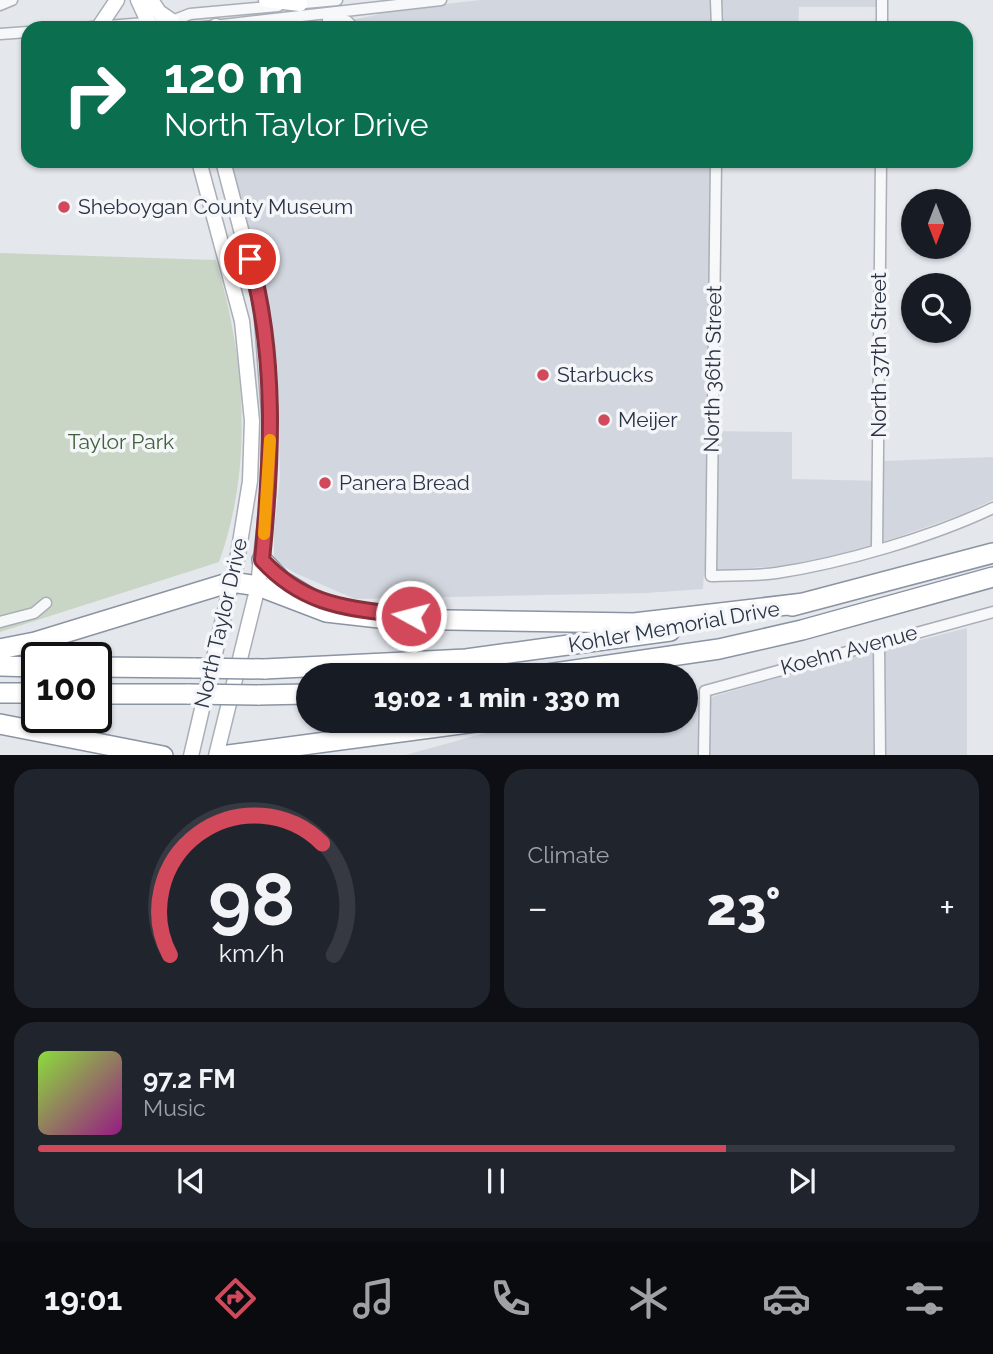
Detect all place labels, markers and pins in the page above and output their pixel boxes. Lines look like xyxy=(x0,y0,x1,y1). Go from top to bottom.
place label: Sheboygan County Museum xyxy=(78,194,353,219)
marker: Sheboygan County Museum xyxy=(56,199,72,215)
pin xyxy=(220,229,280,289)
place label: Starbucks xyxy=(557,362,654,387)
marker: Starbucks xyxy=(535,367,551,383)
place label: Meijer xyxy=(618,407,678,432)
marker: Meijer xyxy=(596,412,612,428)
place label: Panera Bread xyxy=(339,470,470,495)
marker: Panera Bread xyxy=(317,475,333,491)

